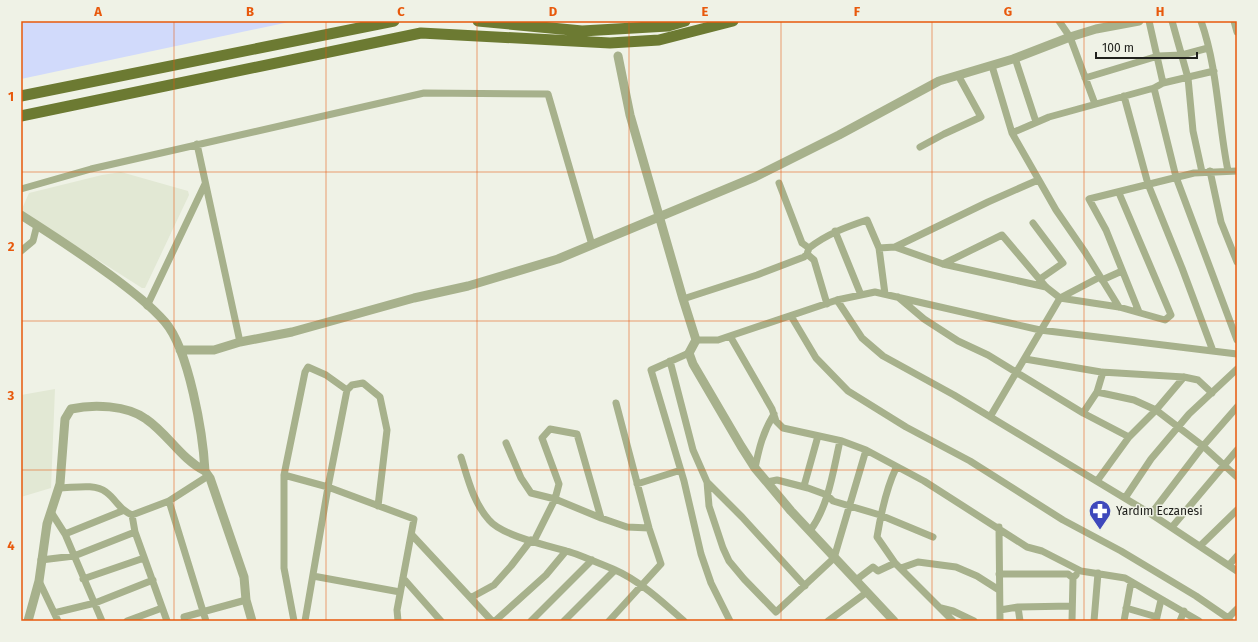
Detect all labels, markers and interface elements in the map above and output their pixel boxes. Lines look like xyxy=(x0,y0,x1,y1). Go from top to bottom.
text: A xyxy=(93,4,102,19)
text: B xyxy=(246,4,254,19)
text: C xyxy=(397,4,405,19)
text: D xyxy=(549,4,558,19)
text: E xyxy=(702,4,709,19)
text: F xyxy=(854,4,861,19)
text: G xyxy=(1004,4,1012,19)
text: H xyxy=(1156,4,1164,19)
scale bar xyxy=(1096,34,1197,60)
text: 100 m xyxy=(1102,41,1134,55)
text: 1 xyxy=(8,89,14,104)
text: 2 xyxy=(8,239,15,254)
text: 3 xyxy=(7,388,15,403)
pharmacy icon: Yardım Eczanesi xyxy=(1087,498,1113,531)
place label: Yardım Eczanesi xyxy=(1116,504,1203,518)
text: 4 xyxy=(7,538,15,553)

